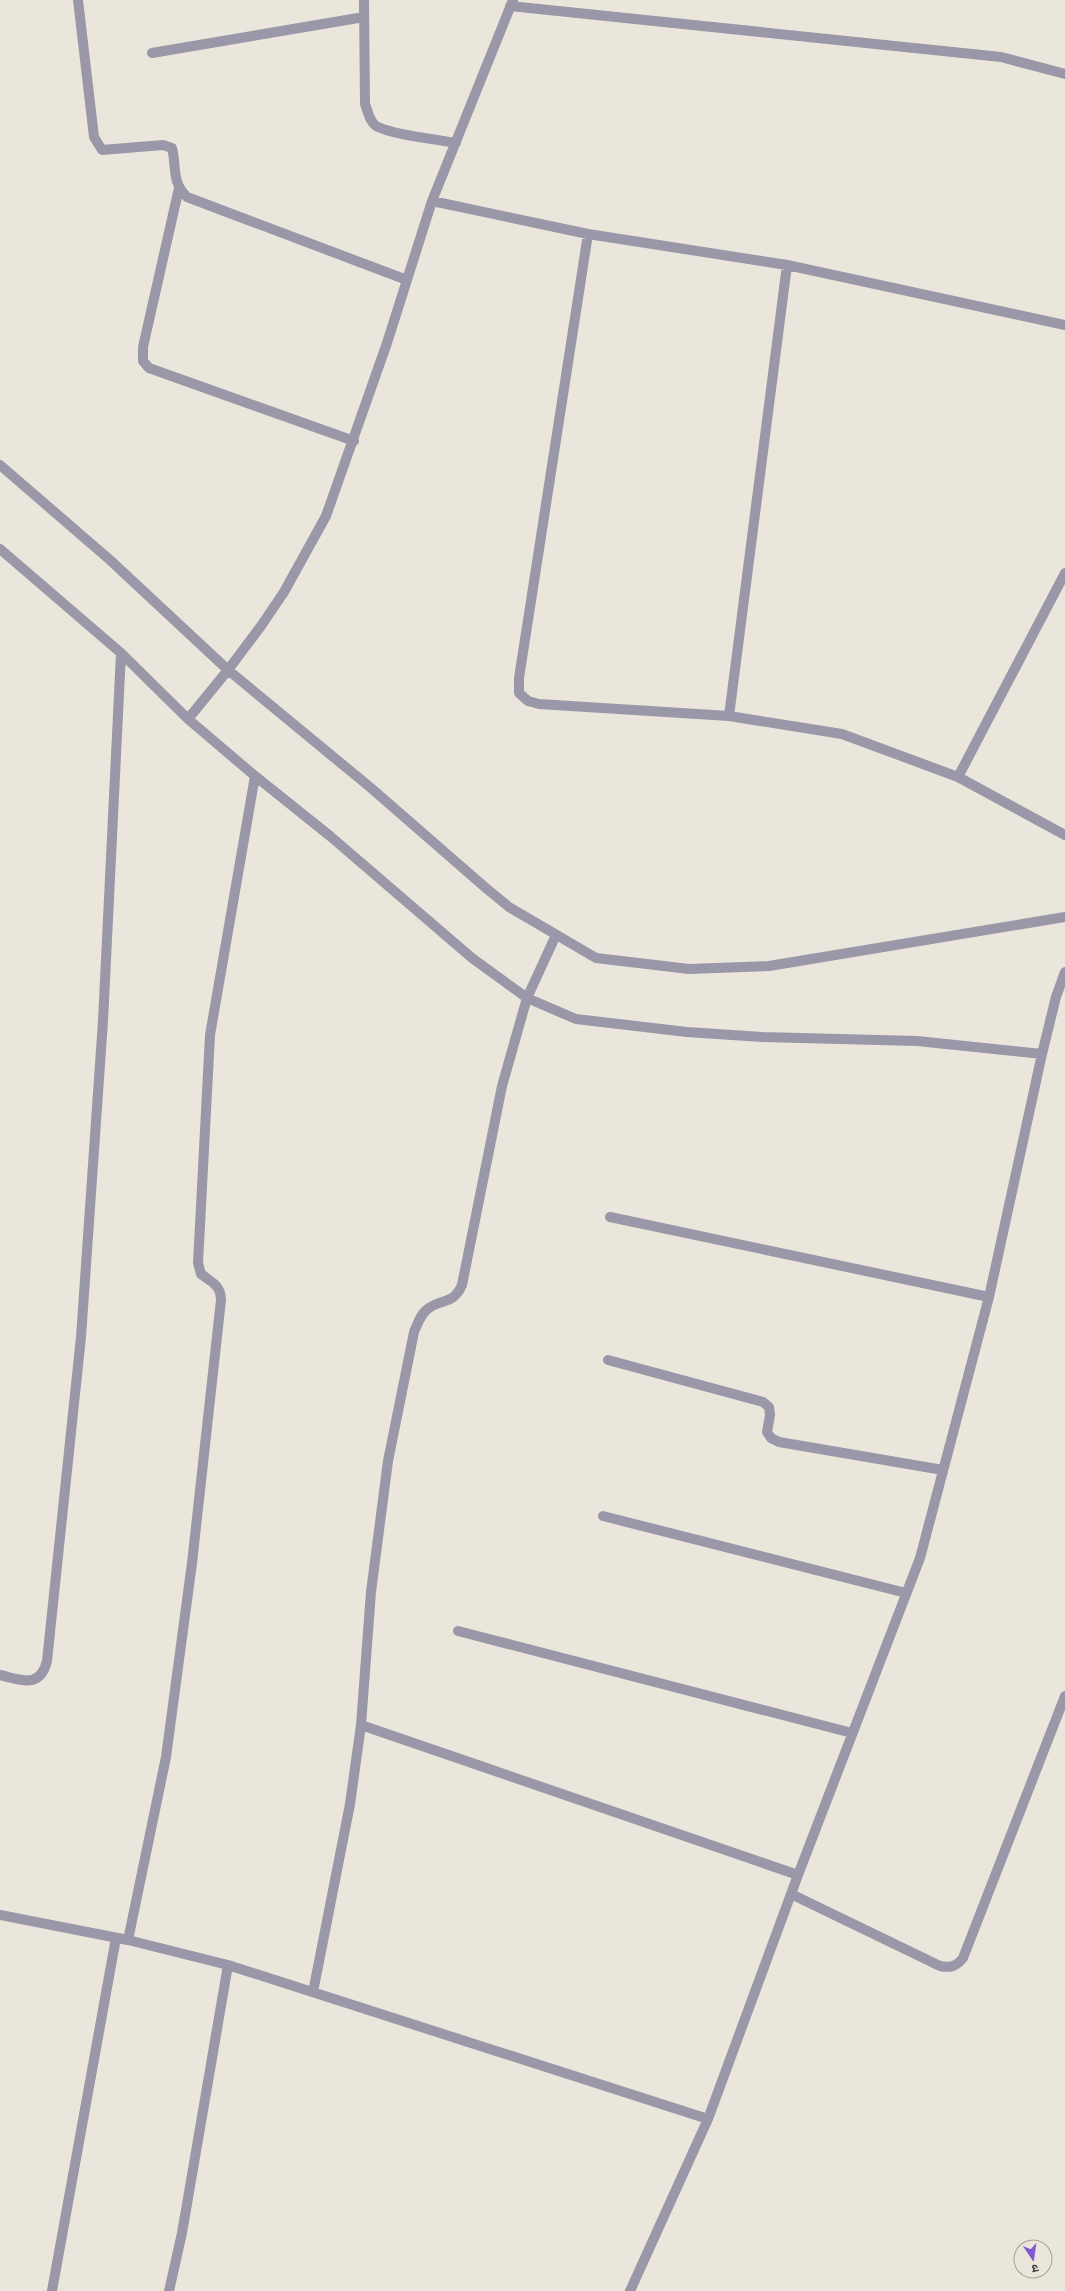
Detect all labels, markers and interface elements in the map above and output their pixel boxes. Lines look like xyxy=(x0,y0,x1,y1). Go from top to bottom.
north arrow xyxy=(1013,2239,1053,2279)
text: उ xyxy=(1030,2262,1040,2275)

